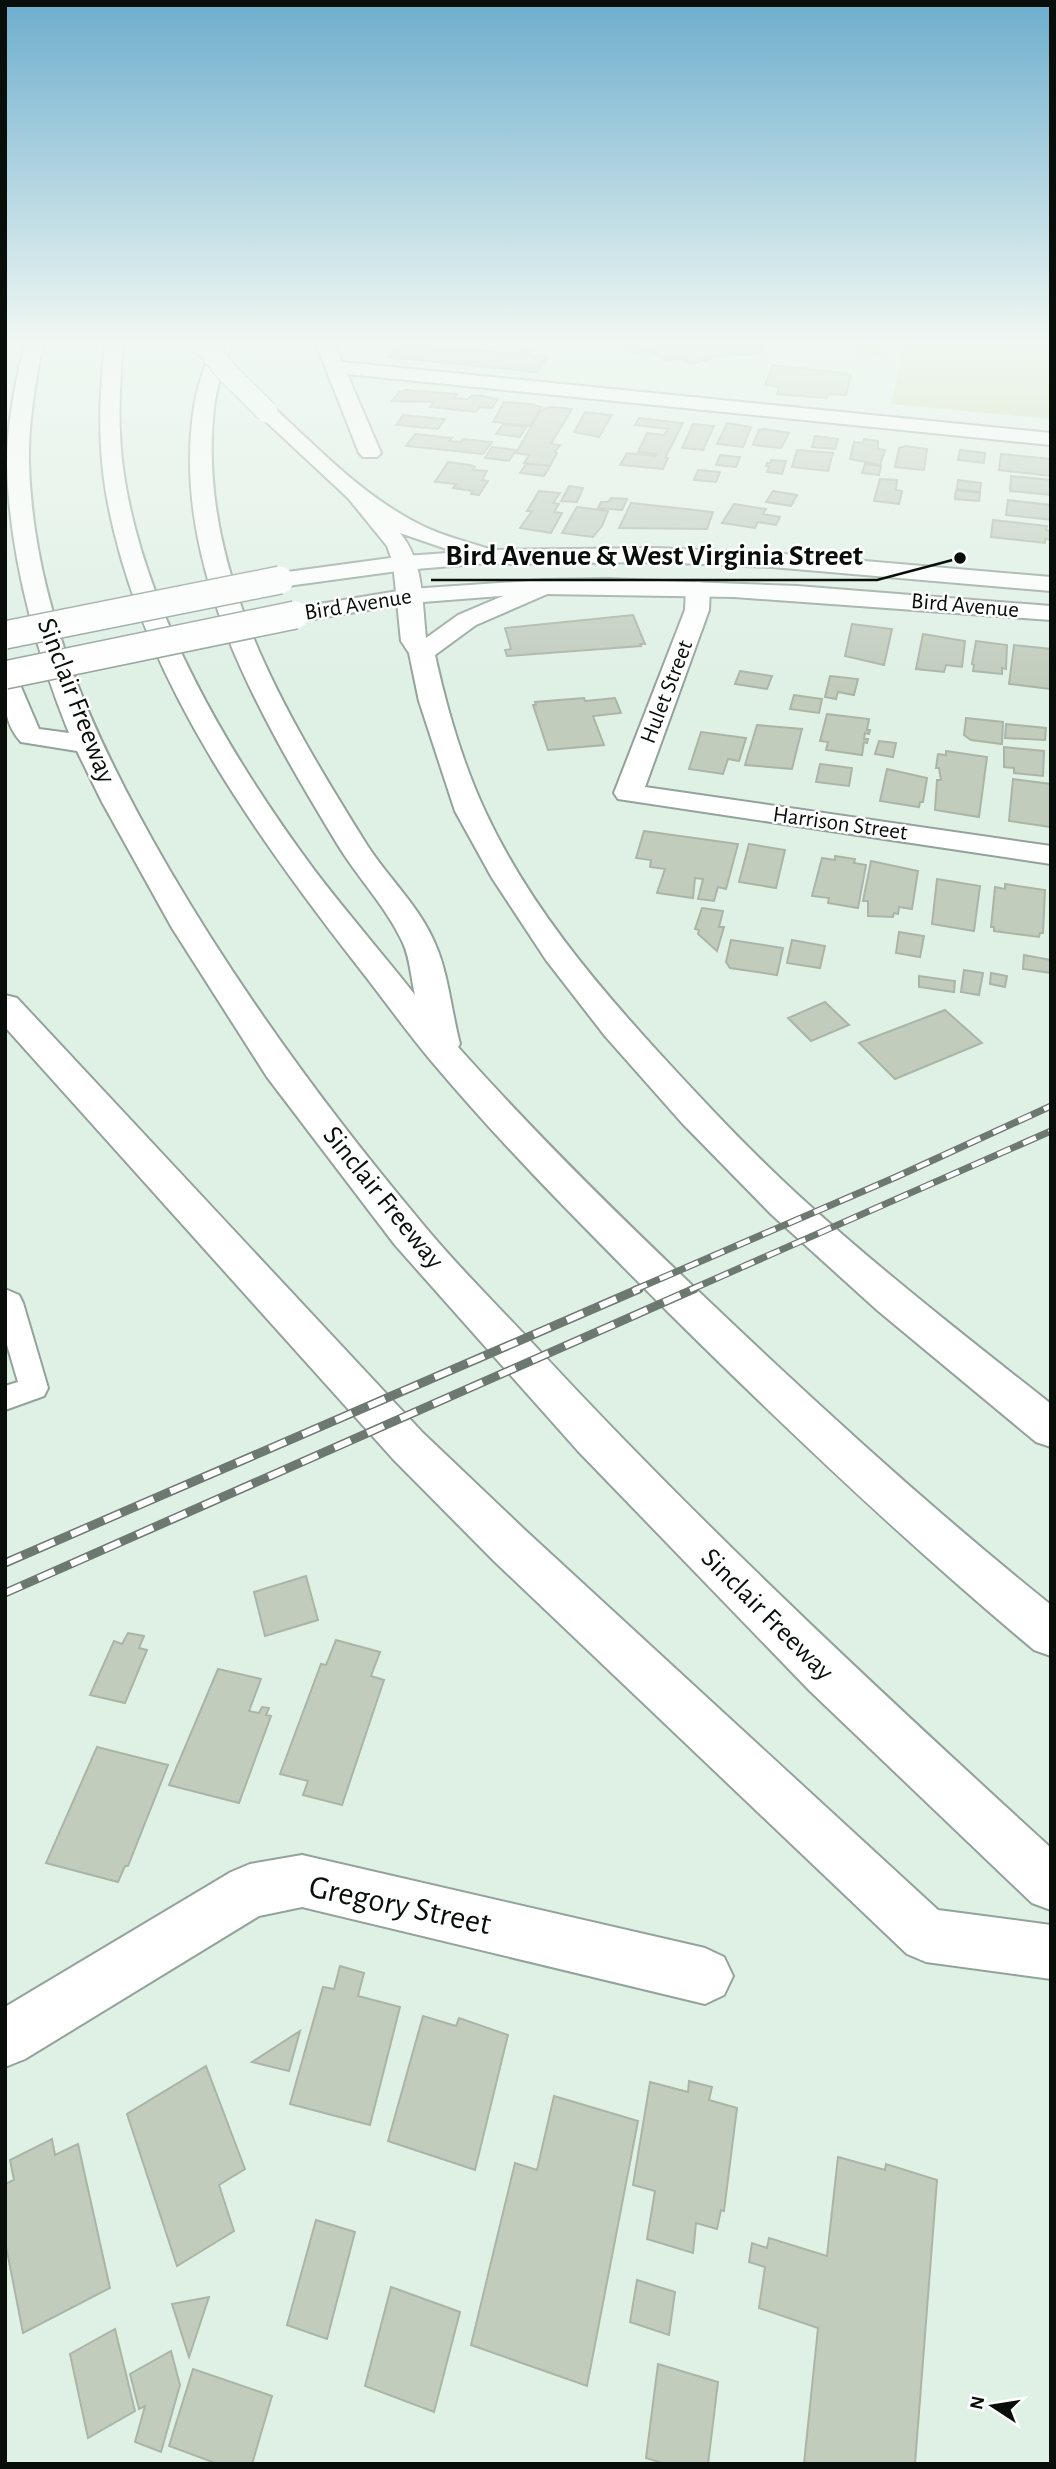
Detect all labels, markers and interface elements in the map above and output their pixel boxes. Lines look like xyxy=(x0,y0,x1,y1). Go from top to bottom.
callout: Bird Avenue & West Virginia Street xyxy=(431,529,877,580)
text: Bird Avenue & West Virginia Street xyxy=(445,541,863,571)
street label: Bird Avenue xyxy=(303,585,413,625)
street label: Bird Avenue xyxy=(910,590,1020,622)
street label: Sinclair Freeway xyxy=(32,615,120,787)
street label: Hulet Street xyxy=(637,636,697,747)
street label: Harrison Street xyxy=(771,803,909,845)
street label: Sinclair Freeway xyxy=(317,1121,449,1275)
street label: Sinclair Freeway xyxy=(695,1543,839,1687)
street label: Gregory Street xyxy=(306,1871,494,1941)
north arrow xyxy=(958,2371,1028,2441)
text: N xyxy=(967,2394,989,2411)

